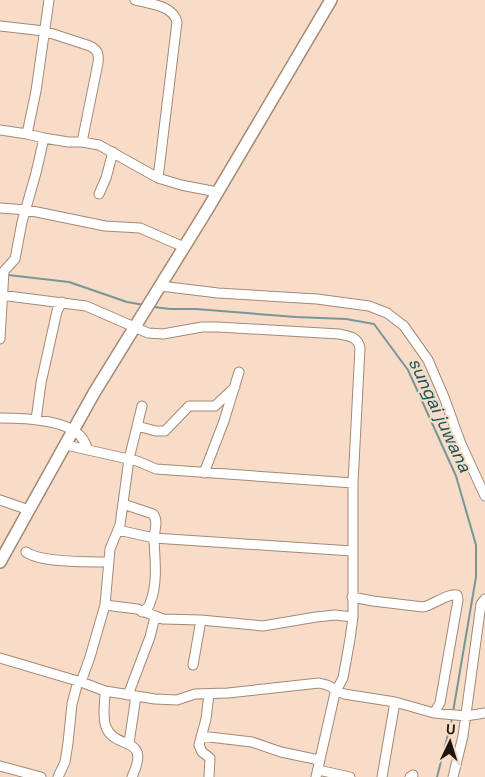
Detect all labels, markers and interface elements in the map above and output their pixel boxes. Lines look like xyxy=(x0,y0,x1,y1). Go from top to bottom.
water label: sungai juwana xyxy=(404,354,477,476)
north arrow xyxy=(425,717,475,767)
text: U xyxy=(446,720,456,738)

